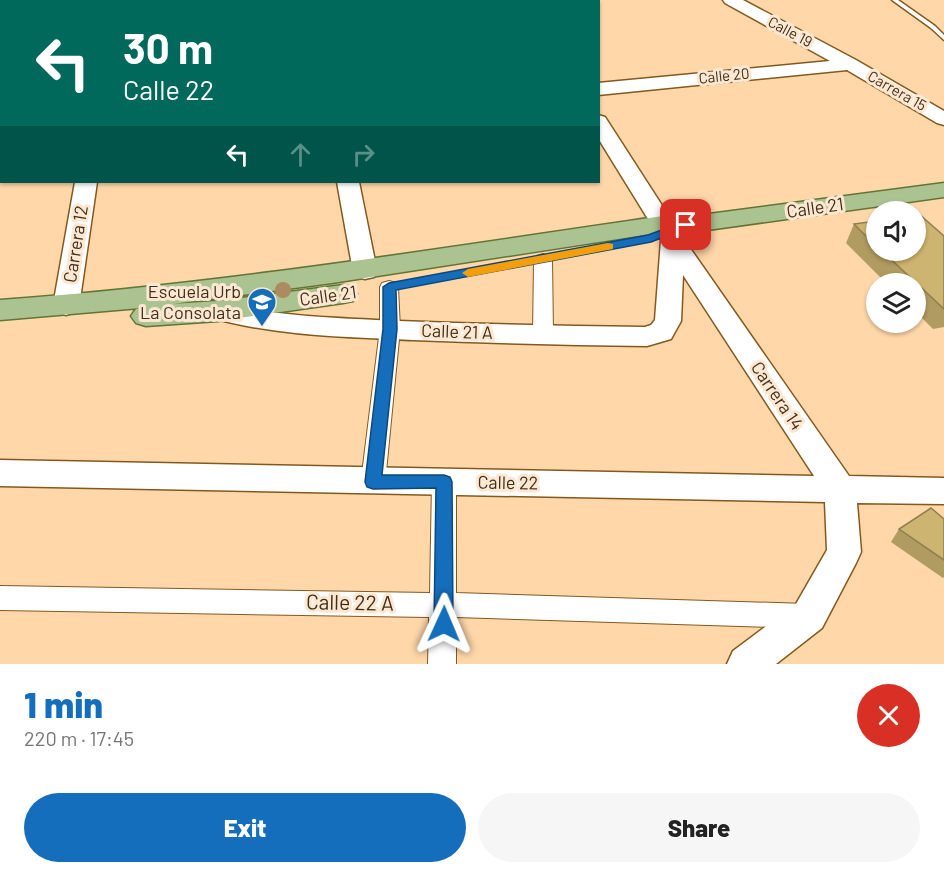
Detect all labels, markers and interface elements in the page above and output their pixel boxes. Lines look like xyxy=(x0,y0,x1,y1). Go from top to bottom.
street label: Calle 19 xyxy=(765,12,816,50)
text: 30 m xyxy=(123,22,213,72)
icon: left xyxy=(24,24,102,102)
street label: Calle 20 xyxy=(698,63,750,87)
street label: Carrera 15 xyxy=(865,66,930,114)
text: Calle 22 xyxy=(123,73,214,105)
icon: left xyxy=(221,138,254,171)
icon: ahead xyxy=(284,138,317,171)
icon: right xyxy=(347,138,380,171)
street label: Calle 21 xyxy=(785,192,845,222)
pin xyxy=(660,199,711,250)
map controls xyxy=(866,201,926,333)
button: sound xyxy=(866,201,926,261)
street label: Carrera 12 xyxy=(58,204,92,284)
icon: arrive xyxy=(669,208,702,241)
button: layers xyxy=(866,273,926,333)
place label: Escuela Urb La Consolata xyxy=(140,280,241,323)
street label: Calle 21 xyxy=(298,280,358,310)
school or university icon: Escuela Urb La Consolata xyxy=(246,286,278,328)
street label: Calle 21 A xyxy=(421,319,493,343)
street label: Carrera 14 xyxy=(747,357,809,434)
street label: Calle 22 xyxy=(477,470,539,494)
street label: Calle 22 A xyxy=(306,588,394,615)
position arrow xyxy=(412,592,476,656)
text: 1 min xyxy=(24,682,103,725)
button: close xyxy=(857,684,920,747)
text: 220 m · 17:45 xyxy=(24,726,134,750)
button: Exit xyxy=(24,793,466,862)
button: Share xyxy=(478,793,920,862)

